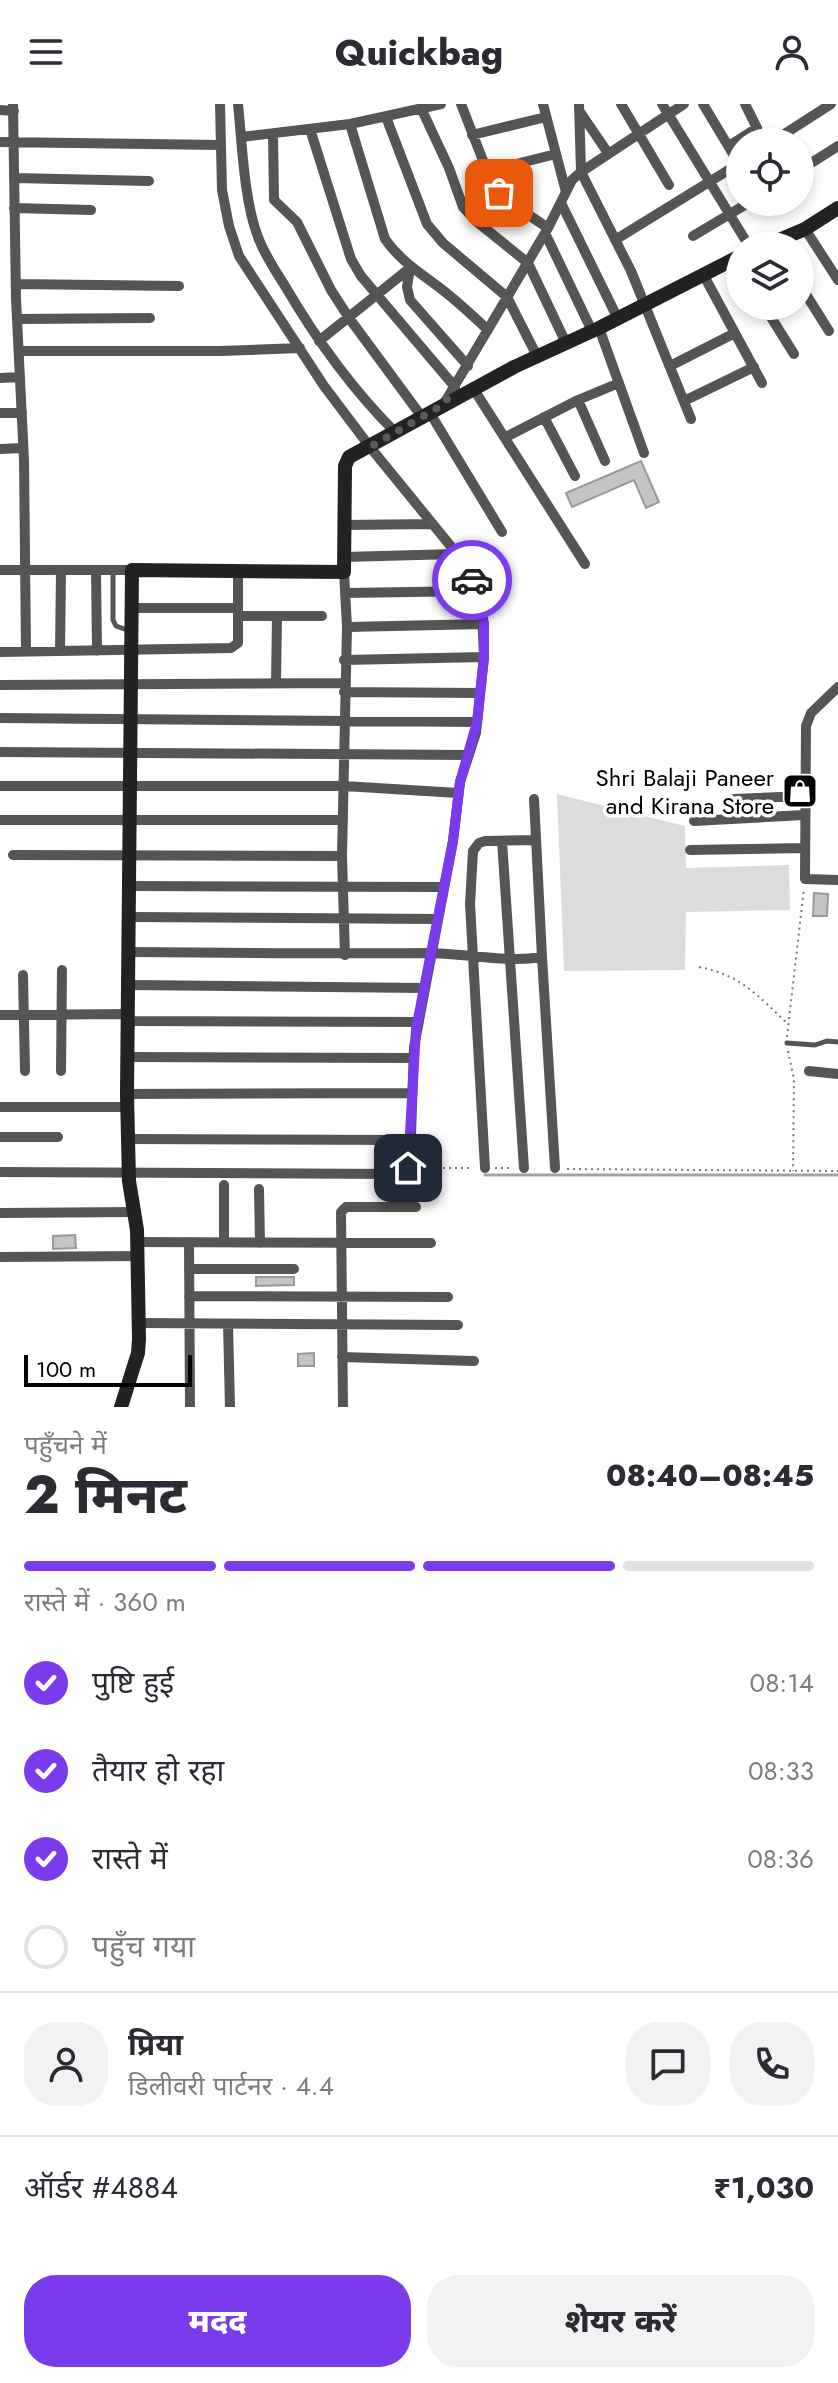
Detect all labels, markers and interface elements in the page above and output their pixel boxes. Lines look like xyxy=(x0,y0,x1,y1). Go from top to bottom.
text: Quickbag xyxy=(335,26,503,78)
icon: menu xyxy=(24,30,68,74)
icon: person xyxy=(770,30,814,74)
map controls xyxy=(726,128,814,320)
button: locate xyxy=(726,128,814,216)
pin xyxy=(465,159,533,227)
icon: bag xyxy=(477,171,521,215)
button: layers xyxy=(726,232,814,320)
courier xyxy=(432,540,512,620)
icon: car xyxy=(450,558,494,602)
place label: Shri Balaji Paneer and Kirana Store xyxy=(596,760,775,823)
shop icon: Shri Balaji Paneer and Kirana Store xyxy=(781,772,819,810)
pin xyxy=(374,1134,442,1202)
icon: home xyxy=(386,1146,430,1190)
scale bar xyxy=(24,1351,192,1387)
text: 100 m xyxy=(36,1353,96,1385)
text: पहुँचने में xyxy=(24,1426,107,1464)
text: 08:40–08:45 xyxy=(606,1454,814,1497)
text: 2 मिनट xyxy=(24,1457,187,1533)
text: रास्ते में · 360 m xyxy=(24,1583,186,1621)
icon: check xyxy=(24,1661,68,1705)
text: पुष्टि हुई xyxy=(92,1661,174,1704)
text: 08:14 xyxy=(750,1664,814,1702)
icon: check xyxy=(24,1749,68,1793)
text: तैयार हो रहा xyxy=(92,1749,224,1792)
text: 08:33 xyxy=(748,1752,814,1790)
icon: check xyxy=(24,1837,68,1881)
text: रास्ते में xyxy=(92,1837,168,1880)
text: 08:36 xyxy=(747,1840,814,1878)
text: पहुँच गया xyxy=(92,1925,195,1968)
button: person xyxy=(24,2022,108,2106)
button: chat xyxy=(626,2022,710,2106)
button: phone xyxy=(730,2022,814,2106)
text: प्रिया xyxy=(128,2023,183,2066)
text: डिलीवरी पार्टनर · 4.4 xyxy=(128,2067,334,2105)
text: ऑर्डर #4884 xyxy=(24,2166,178,2209)
text: ₹1,030 xyxy=(714,2166,814,2209)
button: मदद xyxy=(24,2275,411,2367)
button: शेयर करें xyxy=(427,2275,814,2367)

